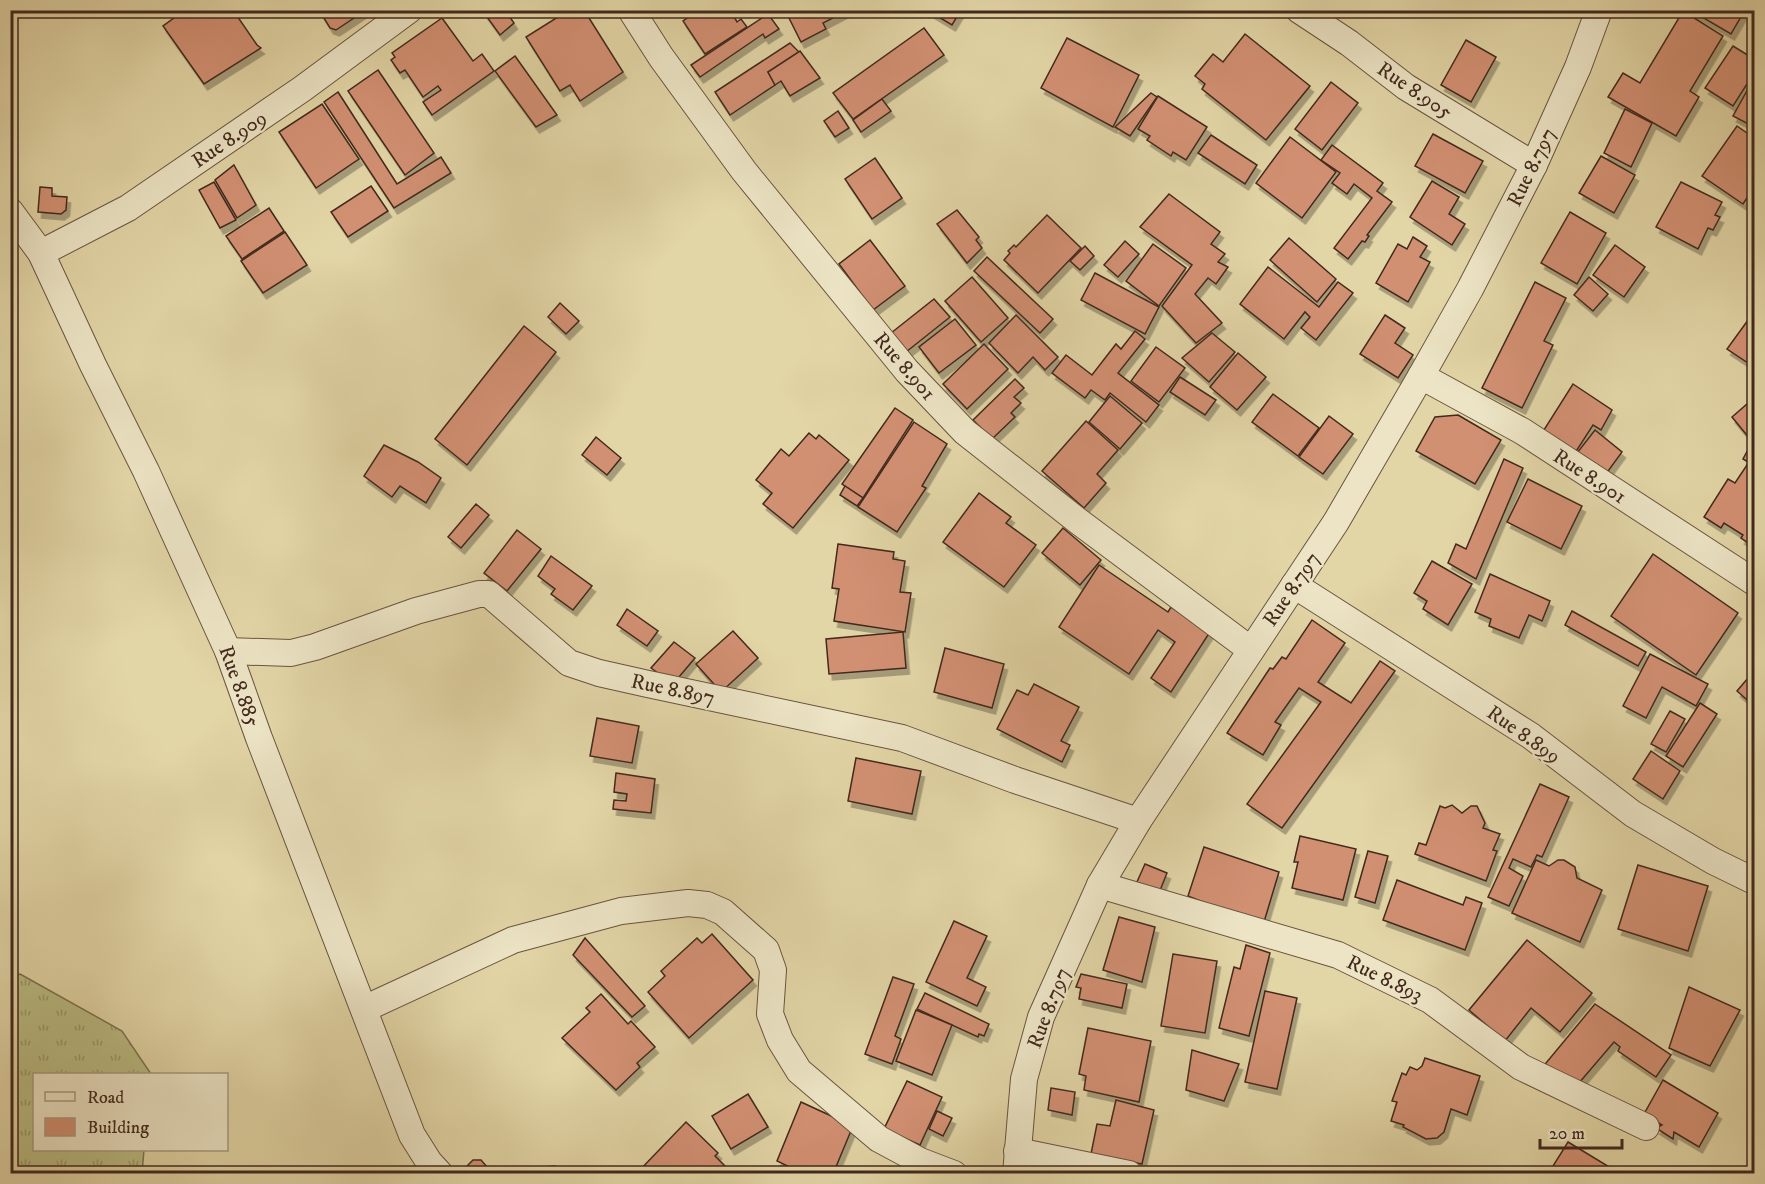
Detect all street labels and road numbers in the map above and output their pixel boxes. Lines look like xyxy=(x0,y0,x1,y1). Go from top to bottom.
street label: Rue 8.905 xyxy=(1372,56,1457,125)
street label: Rue 8.909 xyxy=(187,105,272,174)
street label: Rue 8.797 xyxy=(1502,124,1562,211)
street label: Rue 8.901 xyxy=(867,327,941,406)
street label: Rue 8.901 xyxy=(1548,444,1631,510)
street label: Rue 8.797 xyxy=(1258,547,1326,632)
street label: Rue 8.885 xyxy=(212,642,266,730)
street label: Rue 8.897 xyxy=(629,668,717,712)
street label: Rue 8.899 xyxy=(1481,700,1565,770)
street label: Rue 8.893 xyxy=(1342,949,1427,1008)
street label: Rue 8.797 xyxy=(1022,964,1076,1052)

